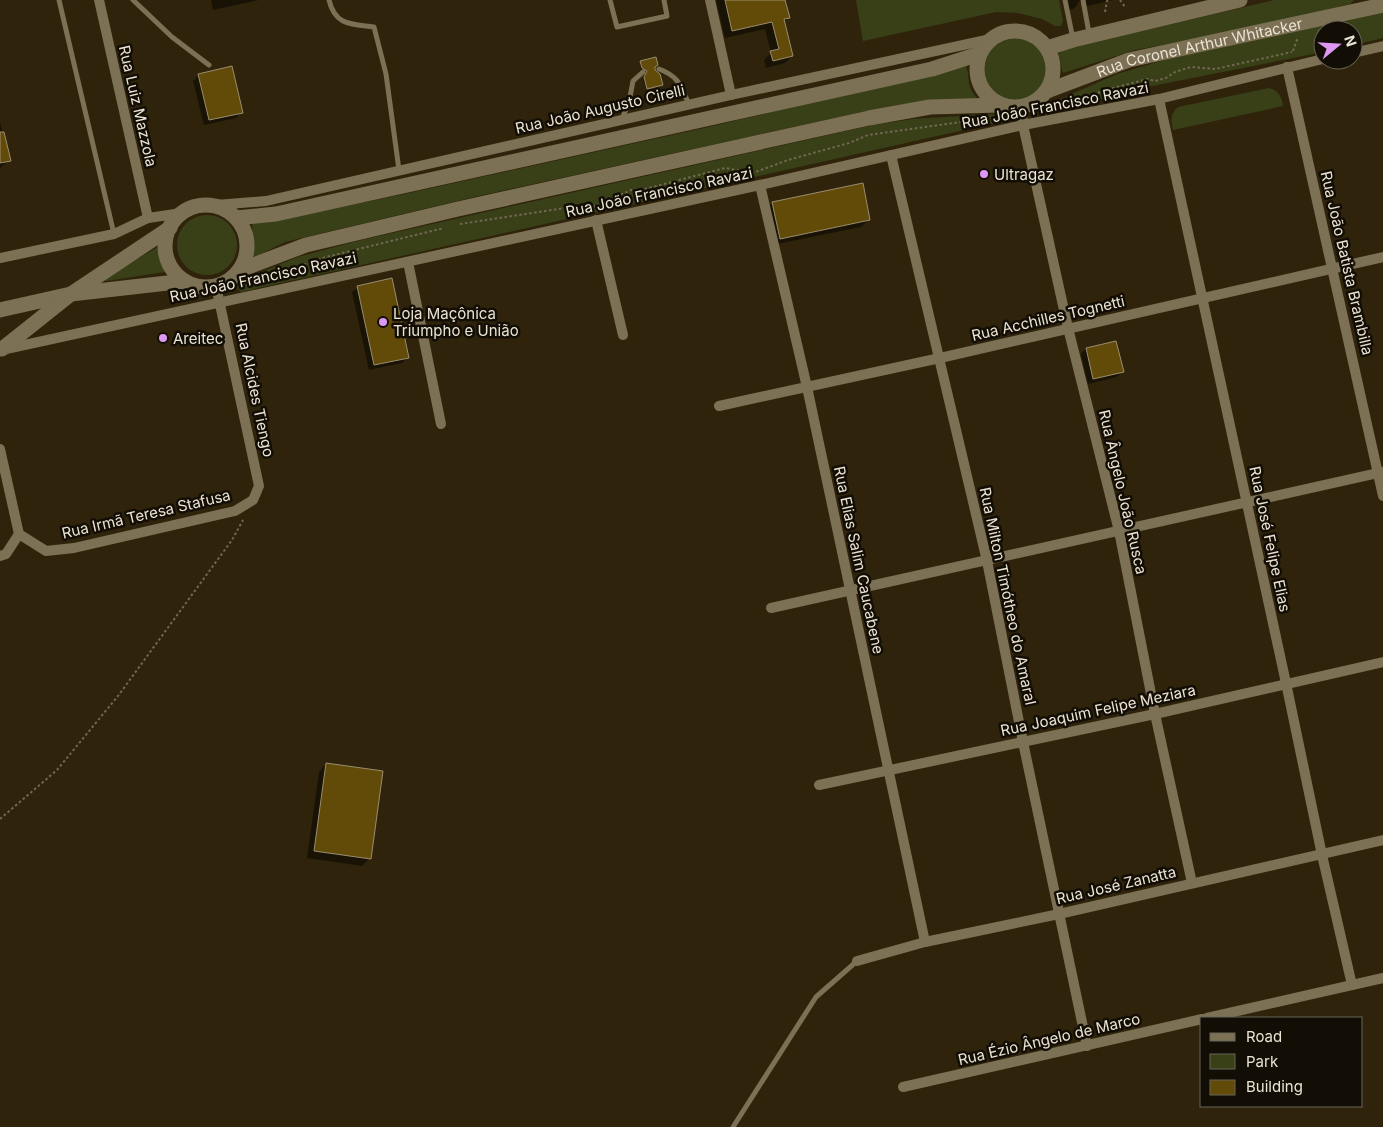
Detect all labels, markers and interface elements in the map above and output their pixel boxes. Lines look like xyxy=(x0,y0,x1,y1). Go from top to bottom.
street label: Rua Coronel Arthur Whitacker xyxy=(1093,13,1304,81)
north arrow xyxy=(1313,20,1363,70)
text: N xyxy=(1341,33,1361,49)
street label: Rua Luiz Mazzola xyxy=(115,43,161,169)
street label: Rua João Francisco Ravazi xyxy=(960,78,1150,132)
street label: Rua João Augusto Cirelli xyxy=(513,80,687,138)
street label: Rua João Francisco Ravazi xyxy=(564,163,754,221)
place label: Ultragaz xyxy=(994,165,1054,184)
marker: Ultragaz xyxy=(978,168,990,180)
street label: Rua João Batista Brambilla xyxy=(1317,169,1377,357)
street label: Rua João Francisco Ravazi xyxy=(168,248,358,306)
street label: Rua Acchilles Tognetti xyxy=(970,291,1126,345)
place label: Loja Maçônica Triumpho e União xyxy=(393,304,519,340)
marker: Loja Maçônica Triumpho e União xyxy=(377,316,389,328)
street label: Rua Alcides Tiengo xyxy=(232,321,278,459)
place label: Areitec xyxy=(173,329,223,348)
marker: Areitec xyxy=(157,332,169,344)
street label: Rua Ângelo João Rusca xyxy=(1095,408,1151,576)
street label: Rua Elias Salim Caucabene xyxy=(830,464,888,656)
street label: Rua José Felipe Elias xyxy=(1245,464,1295,614)
street label: Rua Irmã Teresa Stafusa xyxy=(60,485,232,543)
street label: Rua Milton Timótheo do Amaral xyxy=(976,485,1040,707)
street label: Rua Joaquim Felipe Meziara xyxy=(999,680,1197,740)
street label: Rua José Zanatta xyxy=(1054,862,1178,908)
street label: Rua Ézio Ângelo de Marco xyxy=(956,1009,1142,1069)
legend xyxy=(1200,1017,1363,1107)
text: Road xyxy=(1246,1027,1282,1046)
text: Park xyxy=(1246,1052,1279,1071)
text: Building xyxy=(1246,1077,1303,1096)

